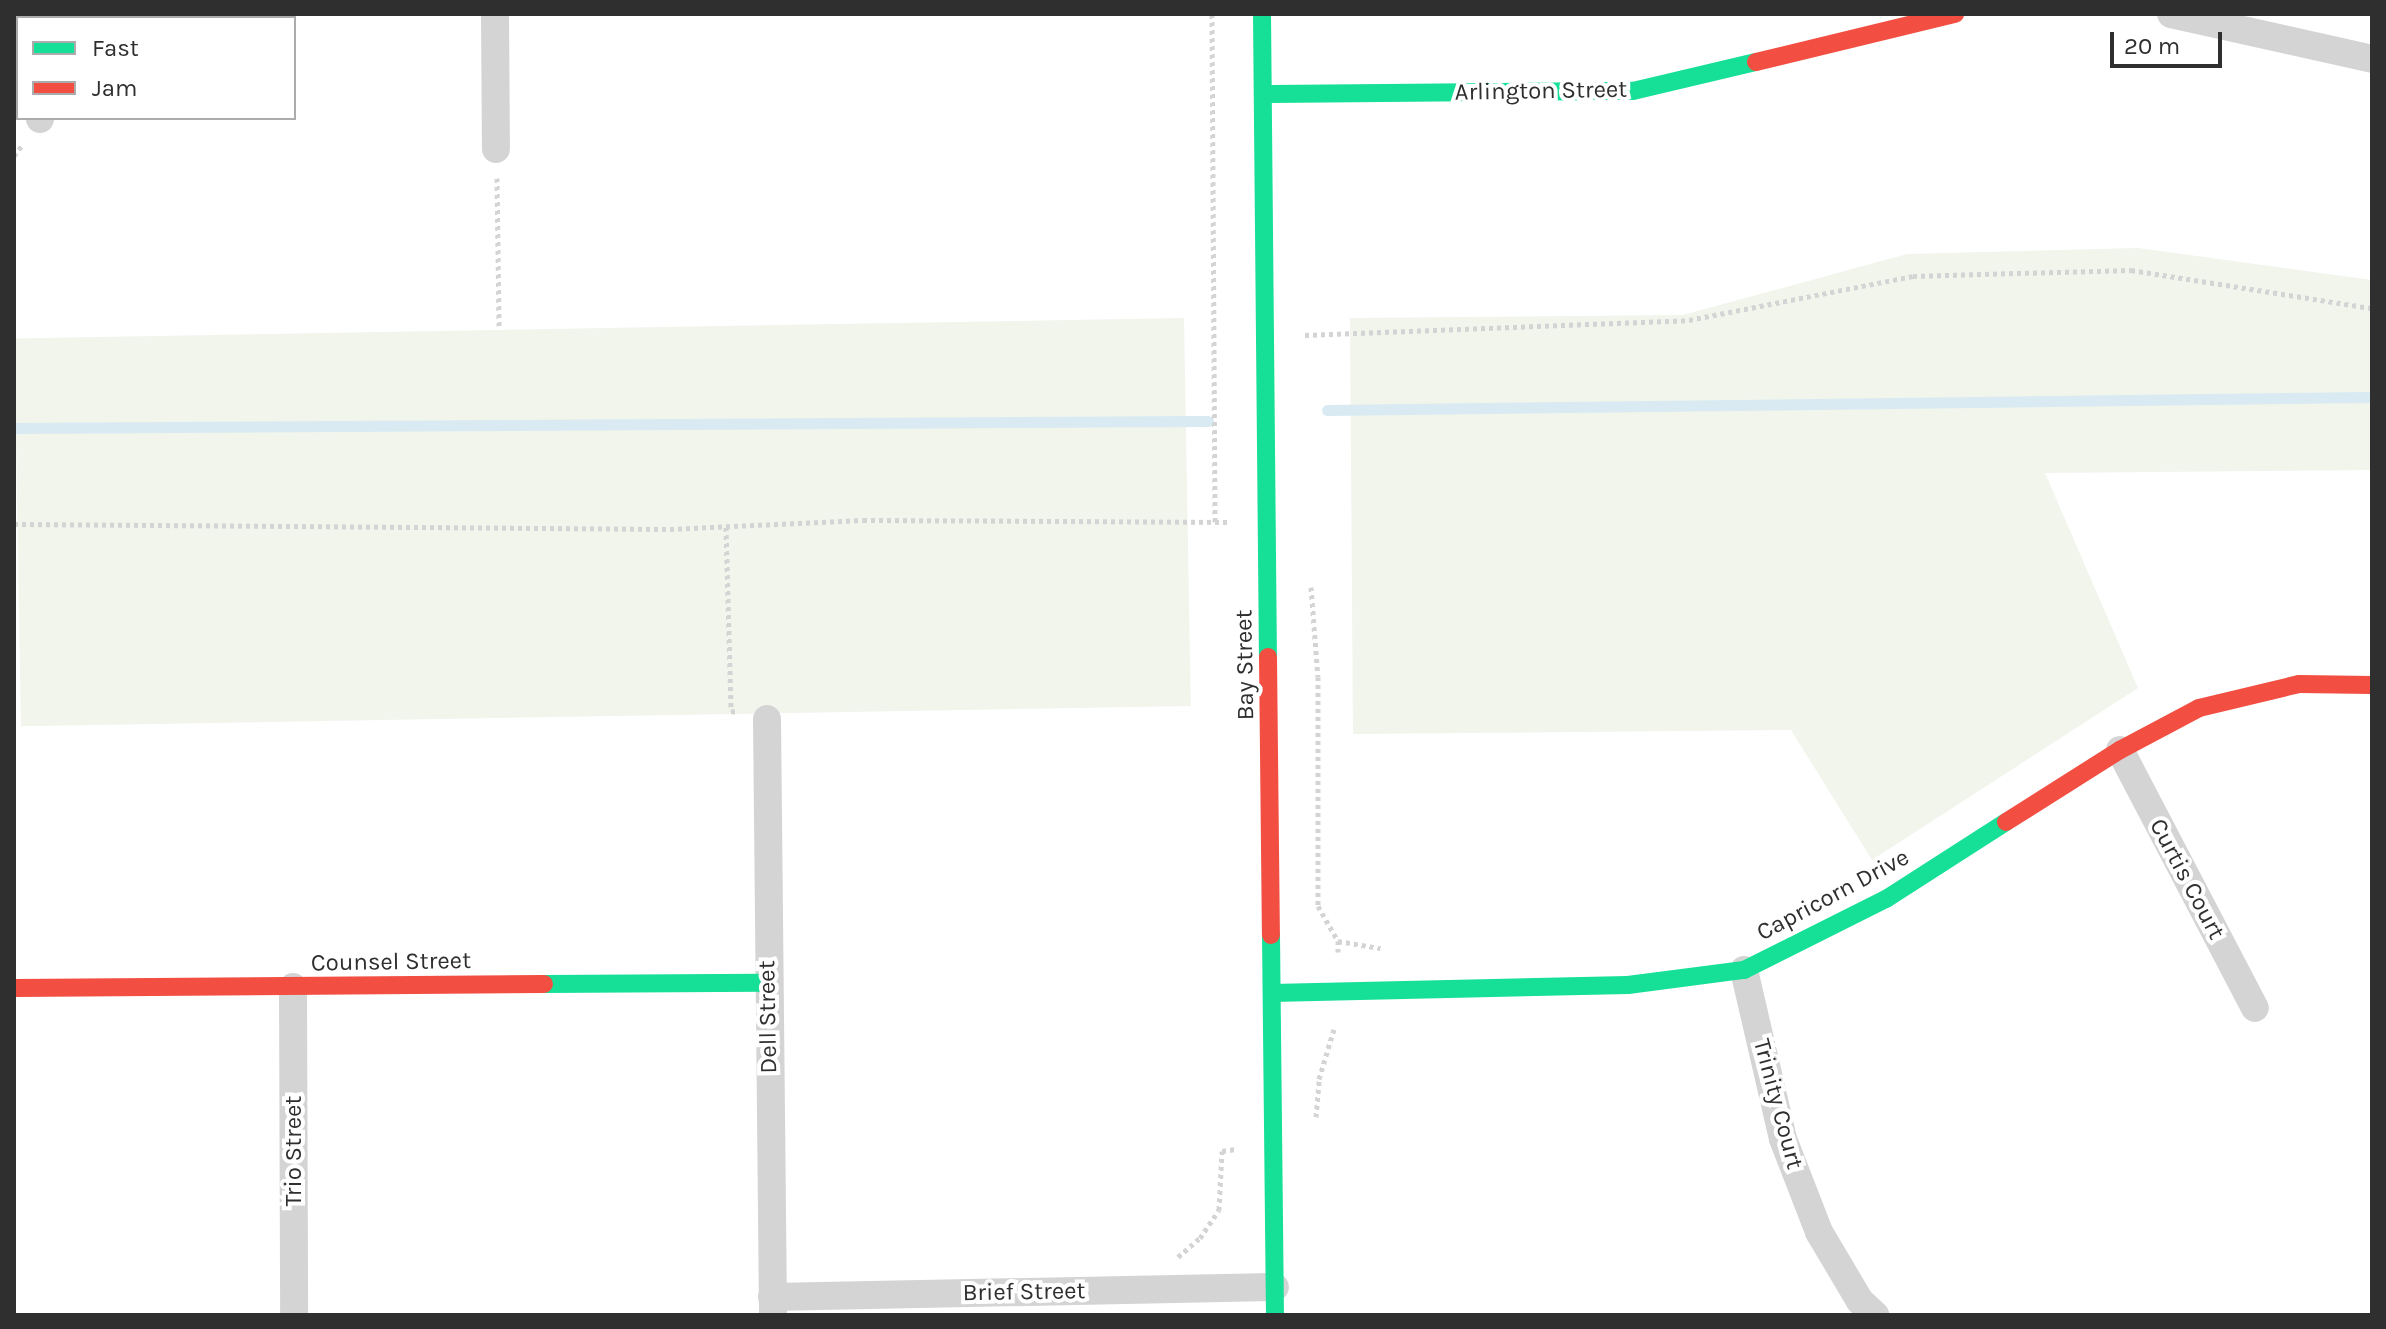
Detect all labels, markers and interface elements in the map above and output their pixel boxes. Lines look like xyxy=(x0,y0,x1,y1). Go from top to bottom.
legend xyxy=(16,16,296,120)
scale bar xyxy=(2114,16,2226,66)
text: 20 m xyxy=(2124,32,2180,60)
text: Fast xyxy=(92,34,139,62)
text: Jam xyxy=(92,74,137,102)
street label: Arlington Street xyxy=(1454,75,1628,107)
street label: Bay Street xyxy=(1230,609,1260,721)
street label: Curtis Court xyxy=(2143,814,2231,944)
street label: Capricorn Drive xyxy=(1752,843,1914,947)
street label: Counsel Street xyxy=(311,946,471,978)
street label: Dell Street xyxy=(753,960,783,1074)
street label: Trinity Court xyxy=(1747,1036,1809,1172)
street label: Trio Street xyxy=(280,1096,308,1206)
street label: Brief Street xyxy=(962,1277,1086,1307)

